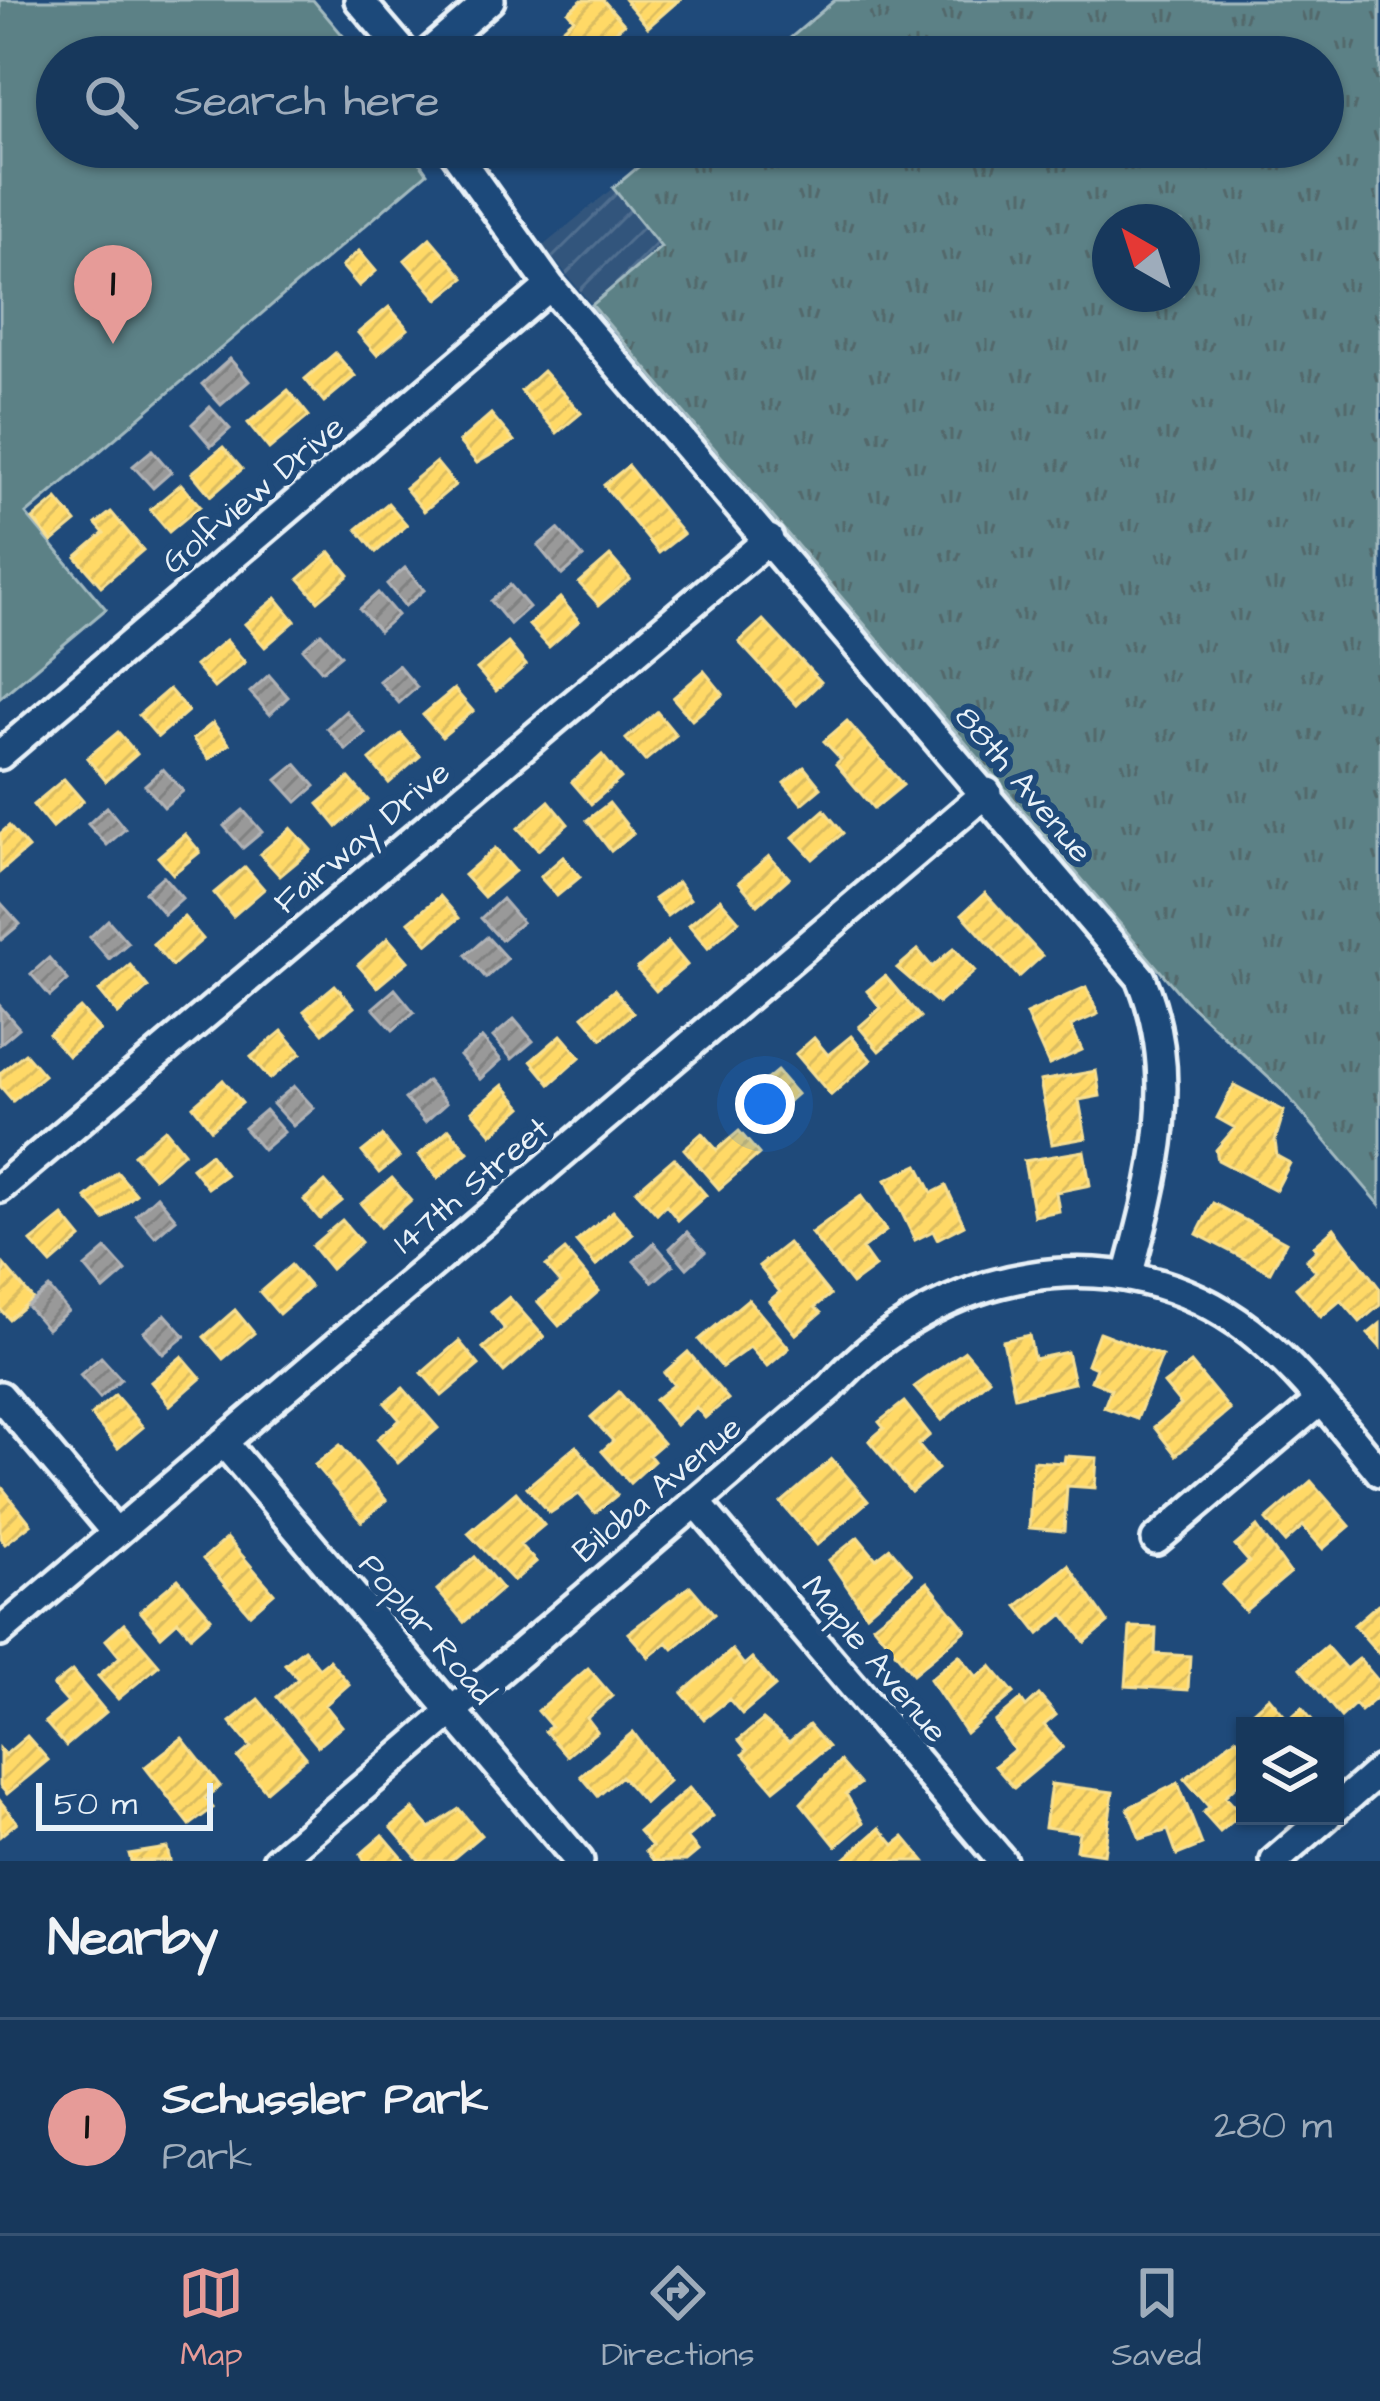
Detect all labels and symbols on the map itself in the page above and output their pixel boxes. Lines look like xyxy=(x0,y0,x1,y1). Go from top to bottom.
north arrow xyxy=(1092,204,1200,312)
pin: 1 xyxy=(74,245,152,344)
street label: Golfview Drive xyxy=(152,404,354,585)
street label: 88th Avenue xyxy=(944,696,1103,873)
street label: Fairway Drive xyxy=(264,750,461,926)
your location xyxy=(735,1074,795,1134)
street label: 147th Street xyxy=(383,1106,559,1265)
street label: Biloba Avenue xyxy=(563,1405,752,1574)
street label: Poplar Road xyxy=(348,1544,505,1715)
street label: Maple Avenue xyxy=(791,1566,958,1753)
scale bar xyxy=(36,1777,213,1830)

